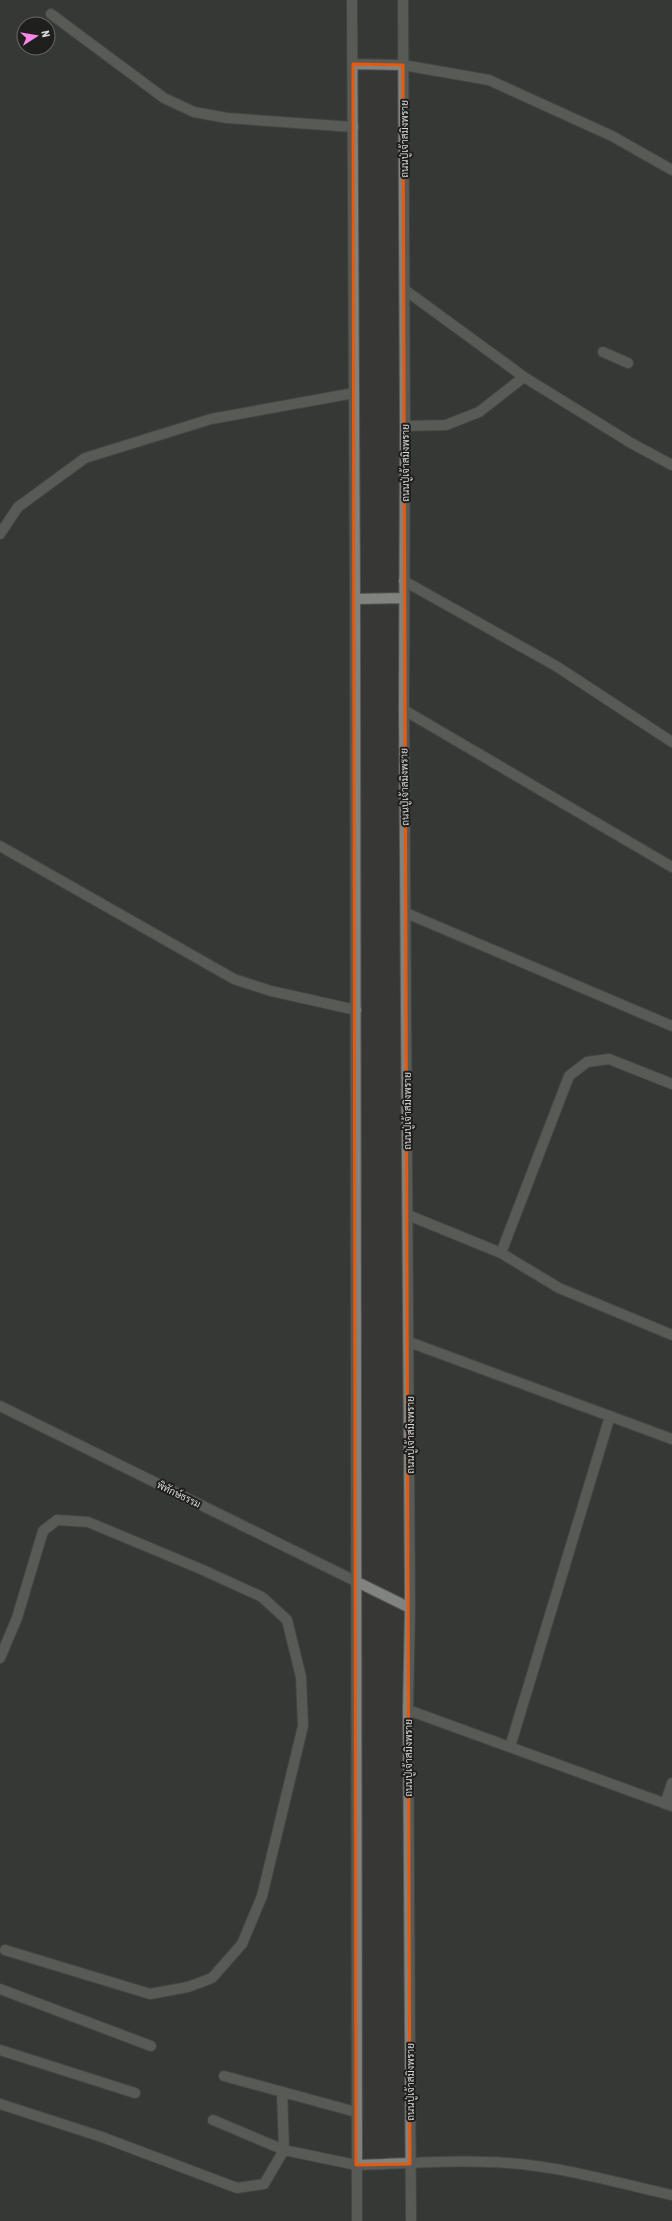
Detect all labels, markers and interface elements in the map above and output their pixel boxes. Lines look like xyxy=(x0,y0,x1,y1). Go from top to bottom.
north arrow xyxy=(16,16,56,56)
text: N xyxy=(39,29,52,38)
street label: ถนนปู่เจ้าสมิงพราย xyxy=(398,100,412,178)
street label: ถนนปู่เจ้าสมิงพราย xyxy=(399,424,413,502)
street label: ถนนปู่เจ้าสมิงพราย xyxy=(397,748,413,826)
street label: ถนนปู่เจ้าสมิงพราย xyxy=(401,1072,415,1150)
street label: ถนนปู่เจ้าสมิงพราย xyxy=(404,1396,418,1474)
street label: พิทักษ์ธรรม xyxy=(155,1477,203,1510)
street label: ถนนปู่เจ้าสมิงพราย xyxy=(402,1719,416,1797)
street label: ถนนปู่เจ้าสมิงพราย xyxy=(404,2043,418,2121)

